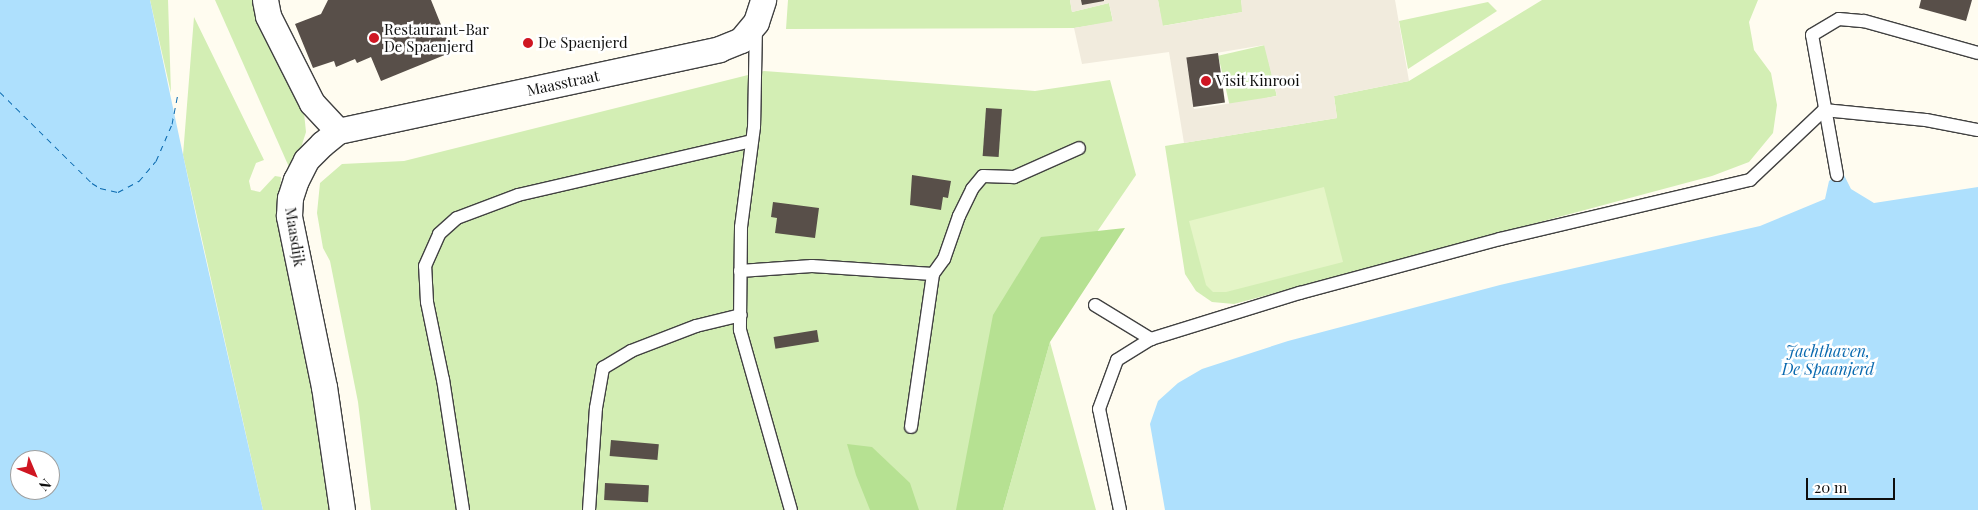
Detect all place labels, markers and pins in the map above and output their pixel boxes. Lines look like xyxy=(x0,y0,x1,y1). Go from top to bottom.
place label: Restaurant-Bar De Spaenjerd xyxy=(384,20,489,55)
marker: Restaurant-Bar De Spaenjerd xyxy=(368,32,380,44)
place label: De Spaenjerd xyxy=(538,34,628,52)
marker: De Spaenjerd xyxy=(522,37,534,49)
place label: Visit Kinrooi xyxy=(1216,72,1300,90)
marker: Visit Kinrooi xyxy=(1200,75,1212,87)

